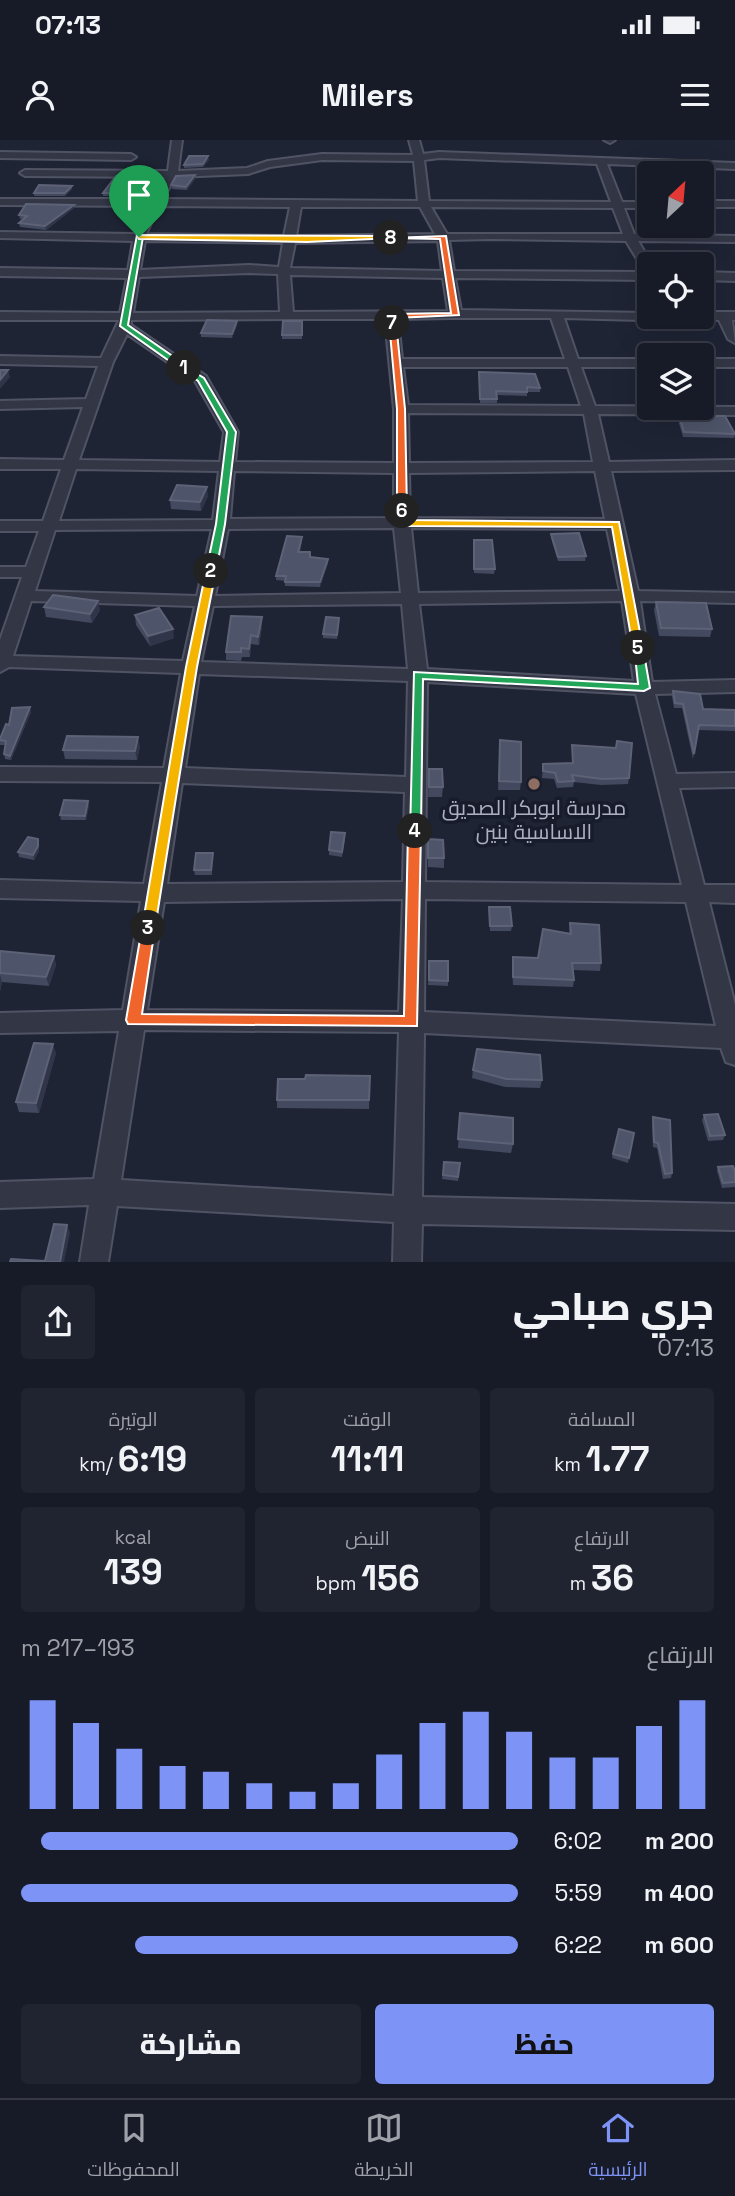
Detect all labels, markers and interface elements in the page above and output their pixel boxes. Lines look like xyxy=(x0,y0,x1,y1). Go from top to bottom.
text: 07:13 xyxy=(35,8,101,42)
text: Milers xyxy=(321,75,414,115)
icon: person xyxy=(21,76,59,114)
icon: menu xyxy=(676,76,714,114)
north arrow xyxy=(637,161,714,238)
map controls xyxy=(637,161,714,420)
pin xyxy=(109,165,169,237)
icon: arrive xyxy=(120,176,158,214)
pin: 8 xyxy=(374,220,408,256)
text: 8 xyxy=(385,225,396,250)
button: locate xyxy=(637,252,714,329)
pin: 7 xyxy=(374,306,410,340)
text: 7 xyxy=(386,310,397,335)
button: layers xyxy=(637,343,714,420)
pin: 1 xyxy=(166,350,202,386)
text: 1 xyxy=(179,355,188,380)
pin: 6 xyxy=(384,494,420,528)
text: 6 xyxy=(396,498,407,523)
pin: 2 xyxy=(194,554,228,588)
text: 2 xyxy=(205,558,216,583)
pin: 5 xyxy=(620,630,656,666)
text: 5 xyxy=(632,635,643,660)
marker: مدرسة ابوبكر الصديق الاساسية بنين xyxy=(526,776,542,792)
place label: مدرسة ابوبكر الصديق الاساسية بنين xyxy=(442,794,626,845)
pin: 4 xyxy=(398,814,432,848)
text: 4 xyxy=(408,818,421,843)
pin: 3 xyxy=(130,910,166,946)
text: 3 xyxy=(142,915,153,940)
text: جري صباحي xyxy=(513,1283,714,1331)
button: share xyxy=(21,1285,95,1359)
text: 07:13 xyxy=(657,1333,714,1363)
text: الوتيرة xyxy=(109,1407,158,1432)
text: الوقت xyxy=(343,1407,392,1432)
text: المسافة xyxy=(568,1407,636,1432)
text: 6:19 xyxy=(118,1437,187,1481)
text: 11:11 xyxy=(331,1437,404,1481)
text: 1.77 xyxy=(586,1437,649,1481)
text: /km xyxy=(79,1452,118,1477)
text: km xyxy=(554,1452,586,1477)
text: kcal xyxy=(115,1525,152,1550)
text: النبض xyxy=(345,1526,390,1551)
text: الارتفاع xyxy=(574,1526,630,1551)
text: 139 xyxy=(104,1550,163,1594)
text: 156 xyxy=(361,1556,420,1600)
text: 36 xyxy=(591,1556,634,1600)
text: bpm xyxy=(315,1571,361,1596)
text: m xyxy=(570,1571,591,1596)
text: 193–217 m xyxy=(21,1633,135,1663)
text: الارتفاع xyxy=(647,1640,714,1670)
text: 6:02 xyxy=(553,1826,602,1856)
text: 200 m xyxy=(645,1826,714,1856)
text: 5:59 xyxy=(555,1878,602,1908)
text: 400 m xyxy=(644,1878,714,1908)
text: 6:22 xyxy=(554,1930,602,1960)
text: 600 m xyxy=(644,1930,714,1960)
button: مشاركة xyxy=(21,2004,361,2084)
button: حفظ xyxy=(375,2004,714,2084)
tab: المحفوظات xyxy=(87,2109,180,2187)
tab: الخريطة xyxy=(354,2109,414,2187)
tab: الرئيسية xyxy=(588,2109,648,2187)

